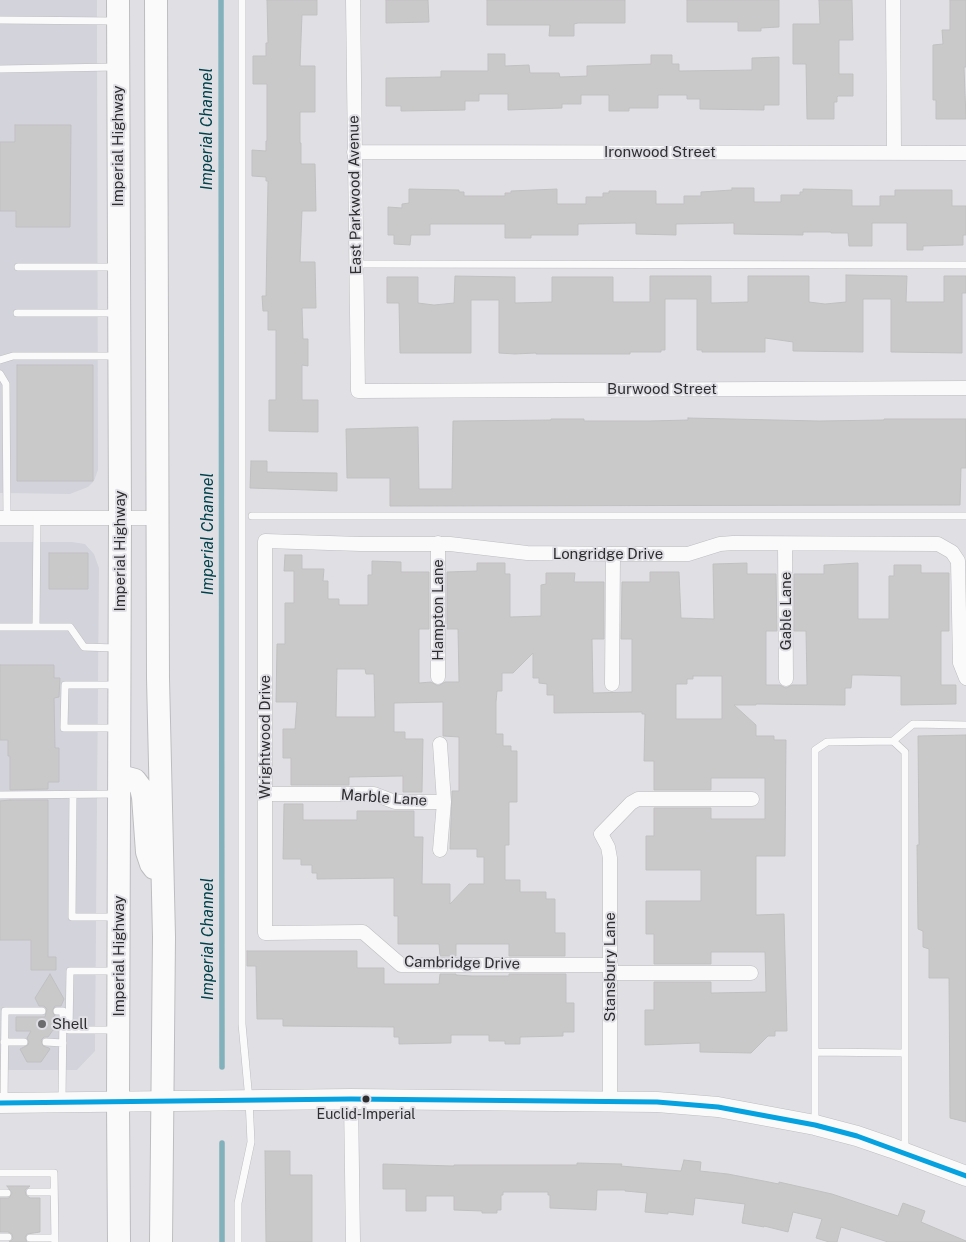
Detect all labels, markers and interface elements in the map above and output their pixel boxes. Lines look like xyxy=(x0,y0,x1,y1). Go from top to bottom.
water label: Imperial Channel xyxy=(197,68,217,190)
street label: Imperial Highway xyxy=(109,85,127,207)
street label: East Parkwood Avenue xyxy=(345,115,365,275)
street label: Ironwood Street xyxy=(604,143,716,161)
street label: Burwood Street xyxy=(607,380,717,398)
water label: Imperial Channel xyxy=(198,473,218,595)
street label: Imperial Highway xyxy=(111,490,129,612)
street label: Longridge Drive xyxy=(553,545,663,563)
street label: Hampton Lane xyxy=(429,559,447,661)
street label: Gable Lane xyxy=(777,572,795,650)
street label: Wrightwood Drive xyxy=(256,675,274,799)
street label: Marble Lane xyxy=(340,786,428,810)
water label: Imperial Channel xyxy=(198,878,218,1000)
street label: Imperial Highway xyxy=(110,895,128,1017)
street label: Stansbury Lane xyxy=(601,912,619,1022)
street label: Cambridge Drive xyxy=(404,953,520,973)
place label: Shell xyxy=(52,1015,88,1033)
marker: Shell xyxy=(36,1018,48,1030)
marker: Euclid-Imperial xyxy=(361,1094,371,1104)
place label: Euclid-Imperial xyxy=(317,1107,415,1123)

